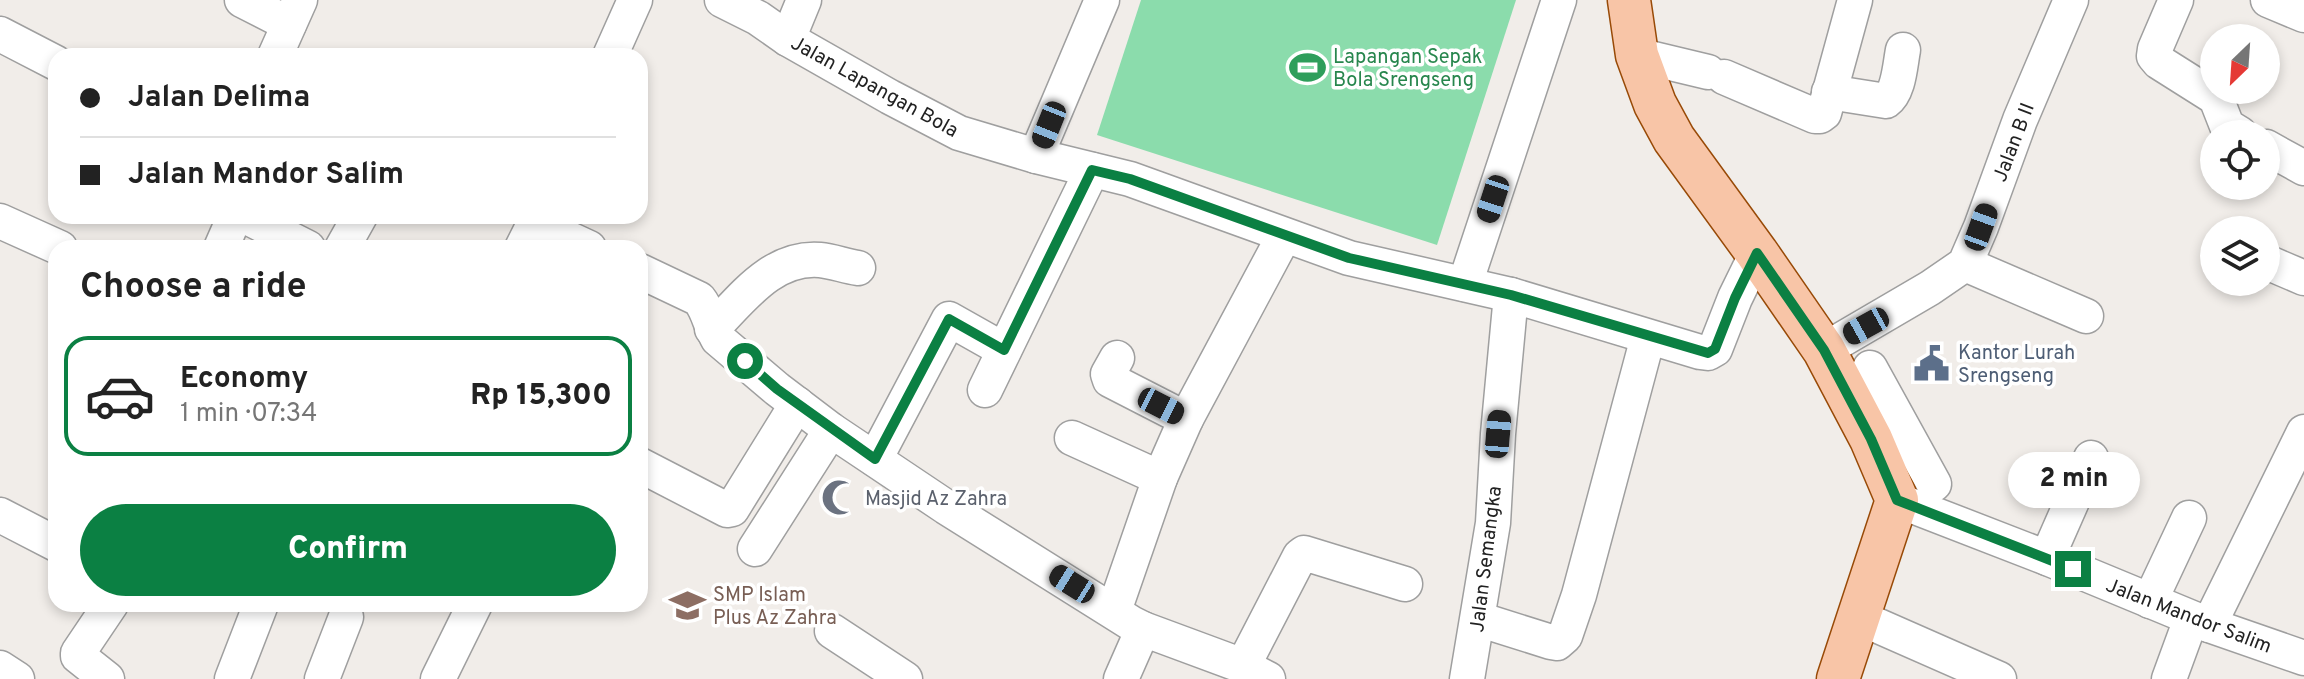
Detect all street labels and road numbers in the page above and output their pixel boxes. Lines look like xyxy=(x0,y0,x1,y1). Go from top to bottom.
street label: Jalan Lapangan Bola xyxy=(786,31,962,145)
street label: Jalan B II xyxy=(1988,100,2042,186)
street label: Jalan Semangka xyxy=(1465,485,1509,634)
street label: Jalan Mandor Salim xyxy=(2102,573,2275,661)

